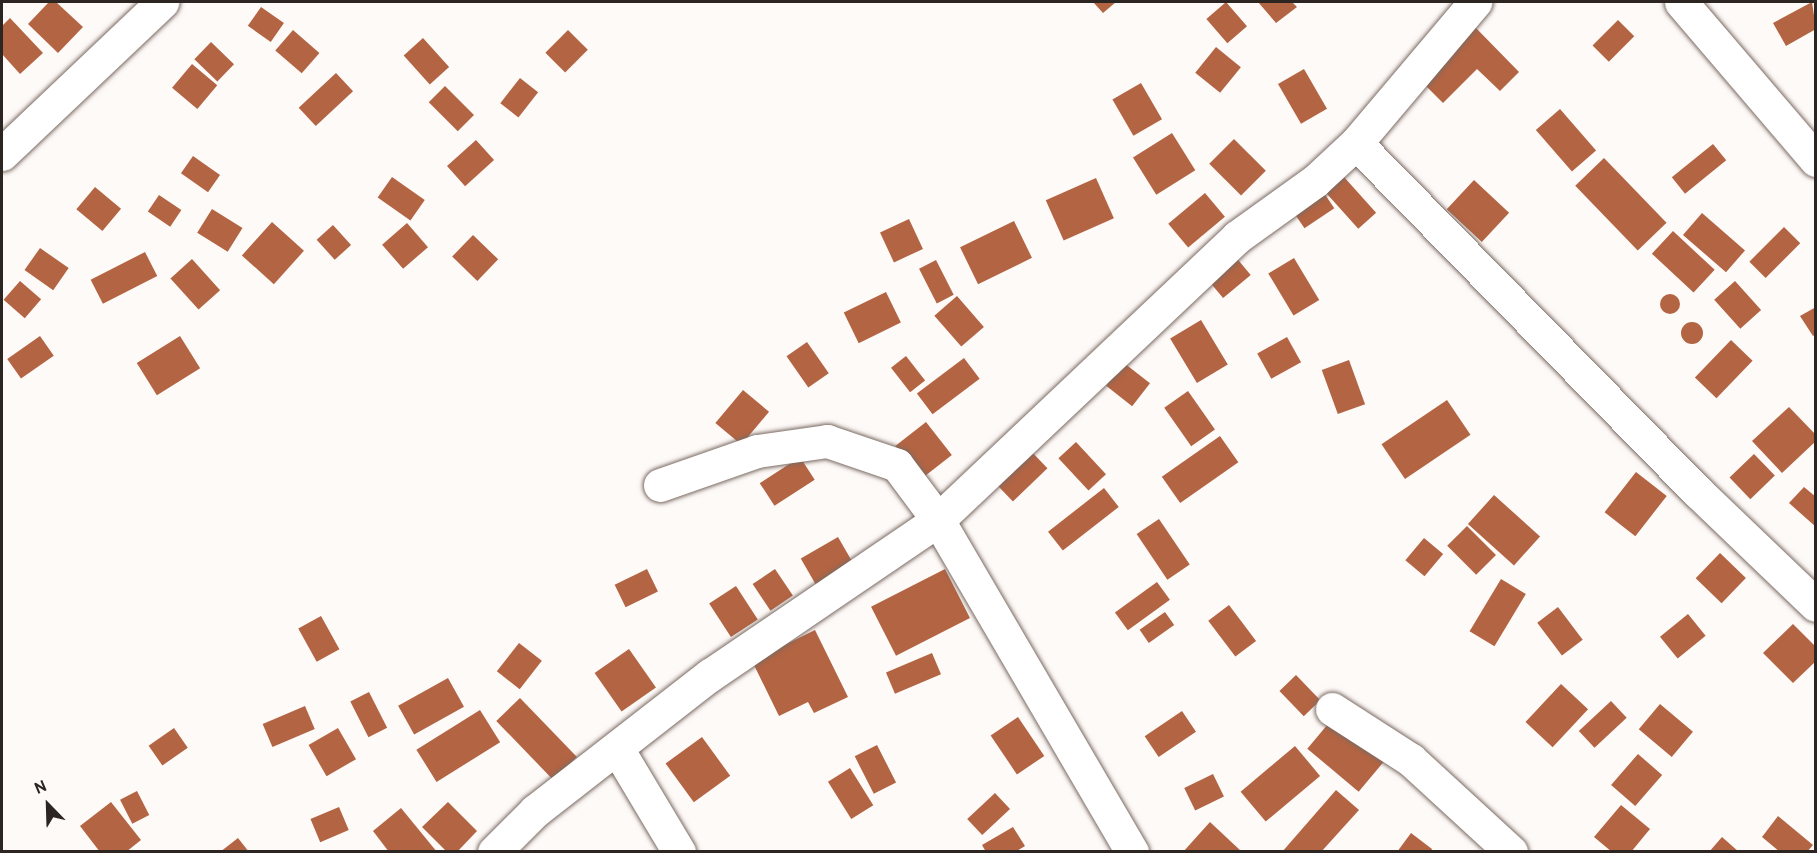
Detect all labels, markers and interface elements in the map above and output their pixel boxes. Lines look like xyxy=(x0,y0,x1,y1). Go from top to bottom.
north arrow xyxy=(18,775,78,835)
text: N xyxy=(32,777,50,800)

